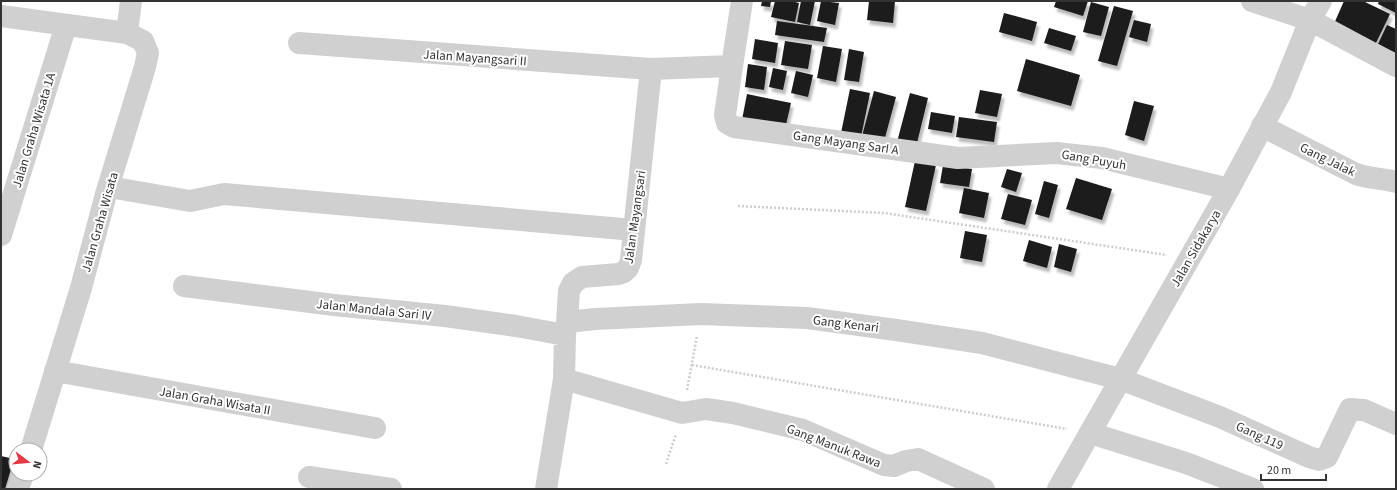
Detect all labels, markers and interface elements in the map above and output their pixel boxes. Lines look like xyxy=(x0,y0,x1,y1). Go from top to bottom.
street label: Jalan Mayangsari II xyxy=(423,45,527,71)
street label: Jalan Graha Wisata 1A xyxy=(8,70,60,190)
street label: Gang Mayang SarI A xyxy=(792,127,901,159)
street label: Gang Jalak xyxy=(1297,139,1359,181)
street label: Gang Puyuh xyxy=(1060,145,1128,175)
street label: Jalan Mayangsari xyxy=(620,169,650,265)
street label: Jalan Graha Wisata xyxy=(77,170,123,274)
street label: Jalan Sidakarya xyxy=(1166,207,1225,290)
street label: Jalan Mandala Sari IV xyxy=(315,295,433,325)
street label: Gang Kenari xyxy=(812,311,880,337)
street label: Jalan Graha Wisata II xyxy=(158,382,272,420)
street label: Gang 119 xyxy=(1233,417,1286,454)
street label: Gang Manuk Rawa xyxy=(784,420,883,472)
north arrow xyxy=(8,442,48,482)
scale bar xyxy=(1261,456,1326,482)
text: N xyxy=(29,459,45,470)
text: 20 m xyxy=(1267,462,1291,479)

